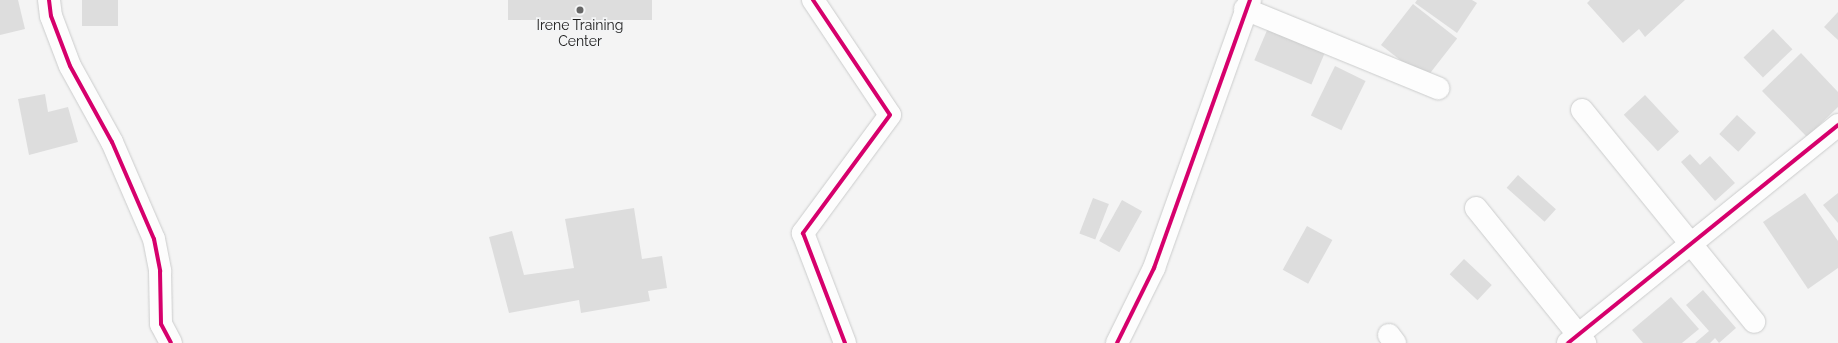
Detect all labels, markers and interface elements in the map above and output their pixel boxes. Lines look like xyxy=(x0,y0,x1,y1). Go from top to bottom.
marker: Irene Training Center xyxy=(575,5,585,15)
place label: Irene Training Center xyxy=(536,17,624,50)

